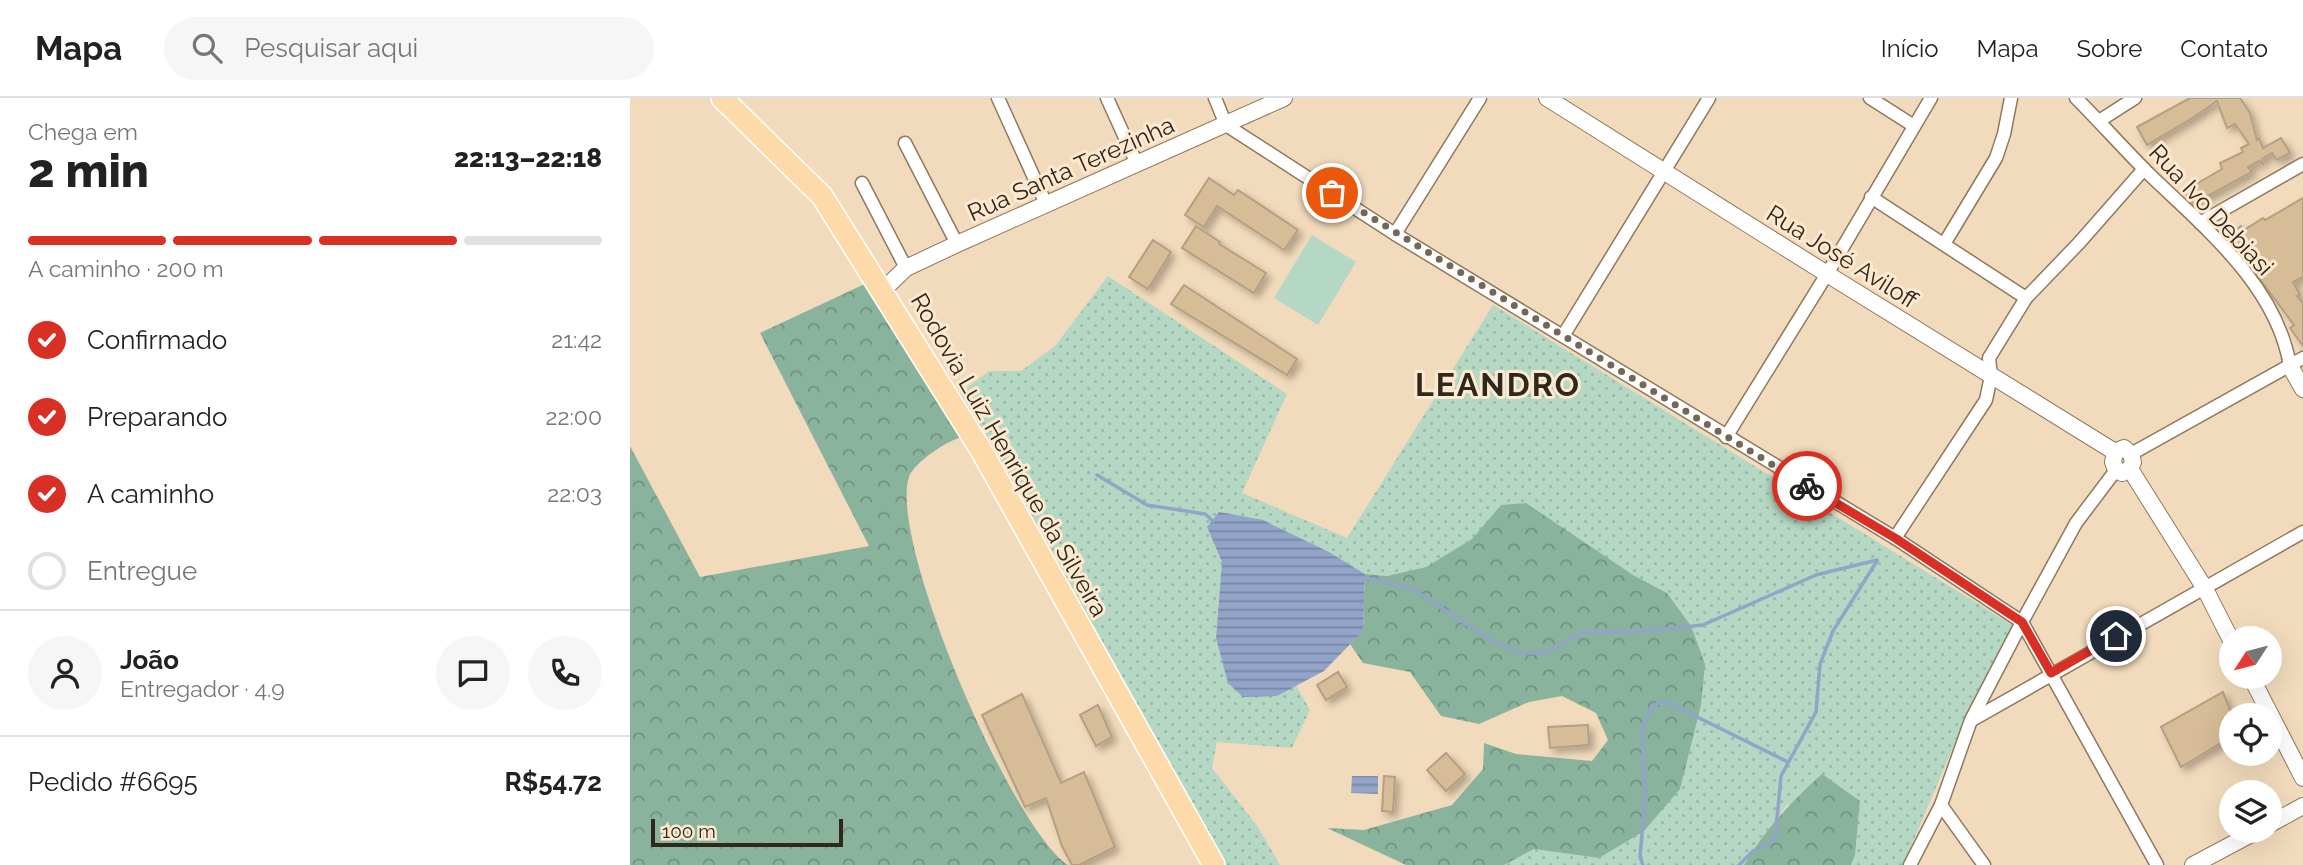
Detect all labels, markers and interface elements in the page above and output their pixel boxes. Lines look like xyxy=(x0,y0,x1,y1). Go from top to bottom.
search box xyxy=(164,17,654,80)
text: Mapa xyxy=(35,29,122,68)
icon: search xyxy=(188,29,226,67)
text: Pesquisar aqui xyxy=(244,33,418,63)
text: Início xyxy=(1881,34,1939,63)
text: Mapa xyxy=(1977,34,2038,63)
text: Sobre xyxy=(2076,34,2142,63)
text: Contato xyxy=(2180,34,2268,63)
street label: Rua Santa Terezinha xyxy=(963,110,1179,227)
text: Chega em xyxy=(28,118,138,145)
street label: Rua Ivo Debiasi xyxy=(2143,138,2280,281)
text: 22:13–22:18 xyxy=(454,143,602,173)
text: 2 min xyxy=(28,144,149,198)
pin xyxy=(1302,163,1362,223)
icon: bag xyxy=(1313,174,1351,212)
street label: Rua José Aviloff xyxy=(1761,198,1924,315)
text: A caminho · 200 m xyxy=(28,255,224,282)
street label: Rodovia Luiz Henrique da Silveira xyxy=(905,288,1114,622)
icon: check xyxy=(28,321,66,359)
text: Confirmado xyxy=(87,325,227,355)
text: 21:42 xyxy=(551,326,602,353)
district label: LEANDRO xyxy=(1415,366,1581,403)
icon: check xyxy=(28,398,66,436)
text: Preparando xyxy=(87,402,227,432)
text: 22:00 xyxy=(546,403,602,430)
courier xyxy=(1772,451,1842,521)
icon: bike xyxy=(1788,467,1826,505)
icon: check xyxy=(28,475,66,513)
text: A caminho xyxy=(87,479,214,509)
text: 22:03 xyxy=(547,480,602,507)
text: Entregue xyxy=(87,556,197,586)
pin xyxy=(2086,606,2146,666)
icon: home xyxy=(2097,617,2135,655)
north arrow xyxy=(2219,626,2282,690)
map controls xyxy=(2219,626,2282,843)
button: person xyxy=(28,636,102,710)
button: chat xyxy=(436,636,510,710)
button: phone xyxy=(528,636,602,710)
text: João xyxy=(120,645,179,675)
text: Entregador · 4.9 xyxy=(120,675,285,702)
button: locate xyxy=(2219,703,2282,766)
text: Pedido #6695 xyxy=(28,767,198,797)
text: R$54.72 xyxy=(504,767,602,797)
button: layers xyxy=(2219,780,2282,843)
scale bar xyxy=(651,816,844,848)
text: 100 m xyxy=(662,820,716,842)

